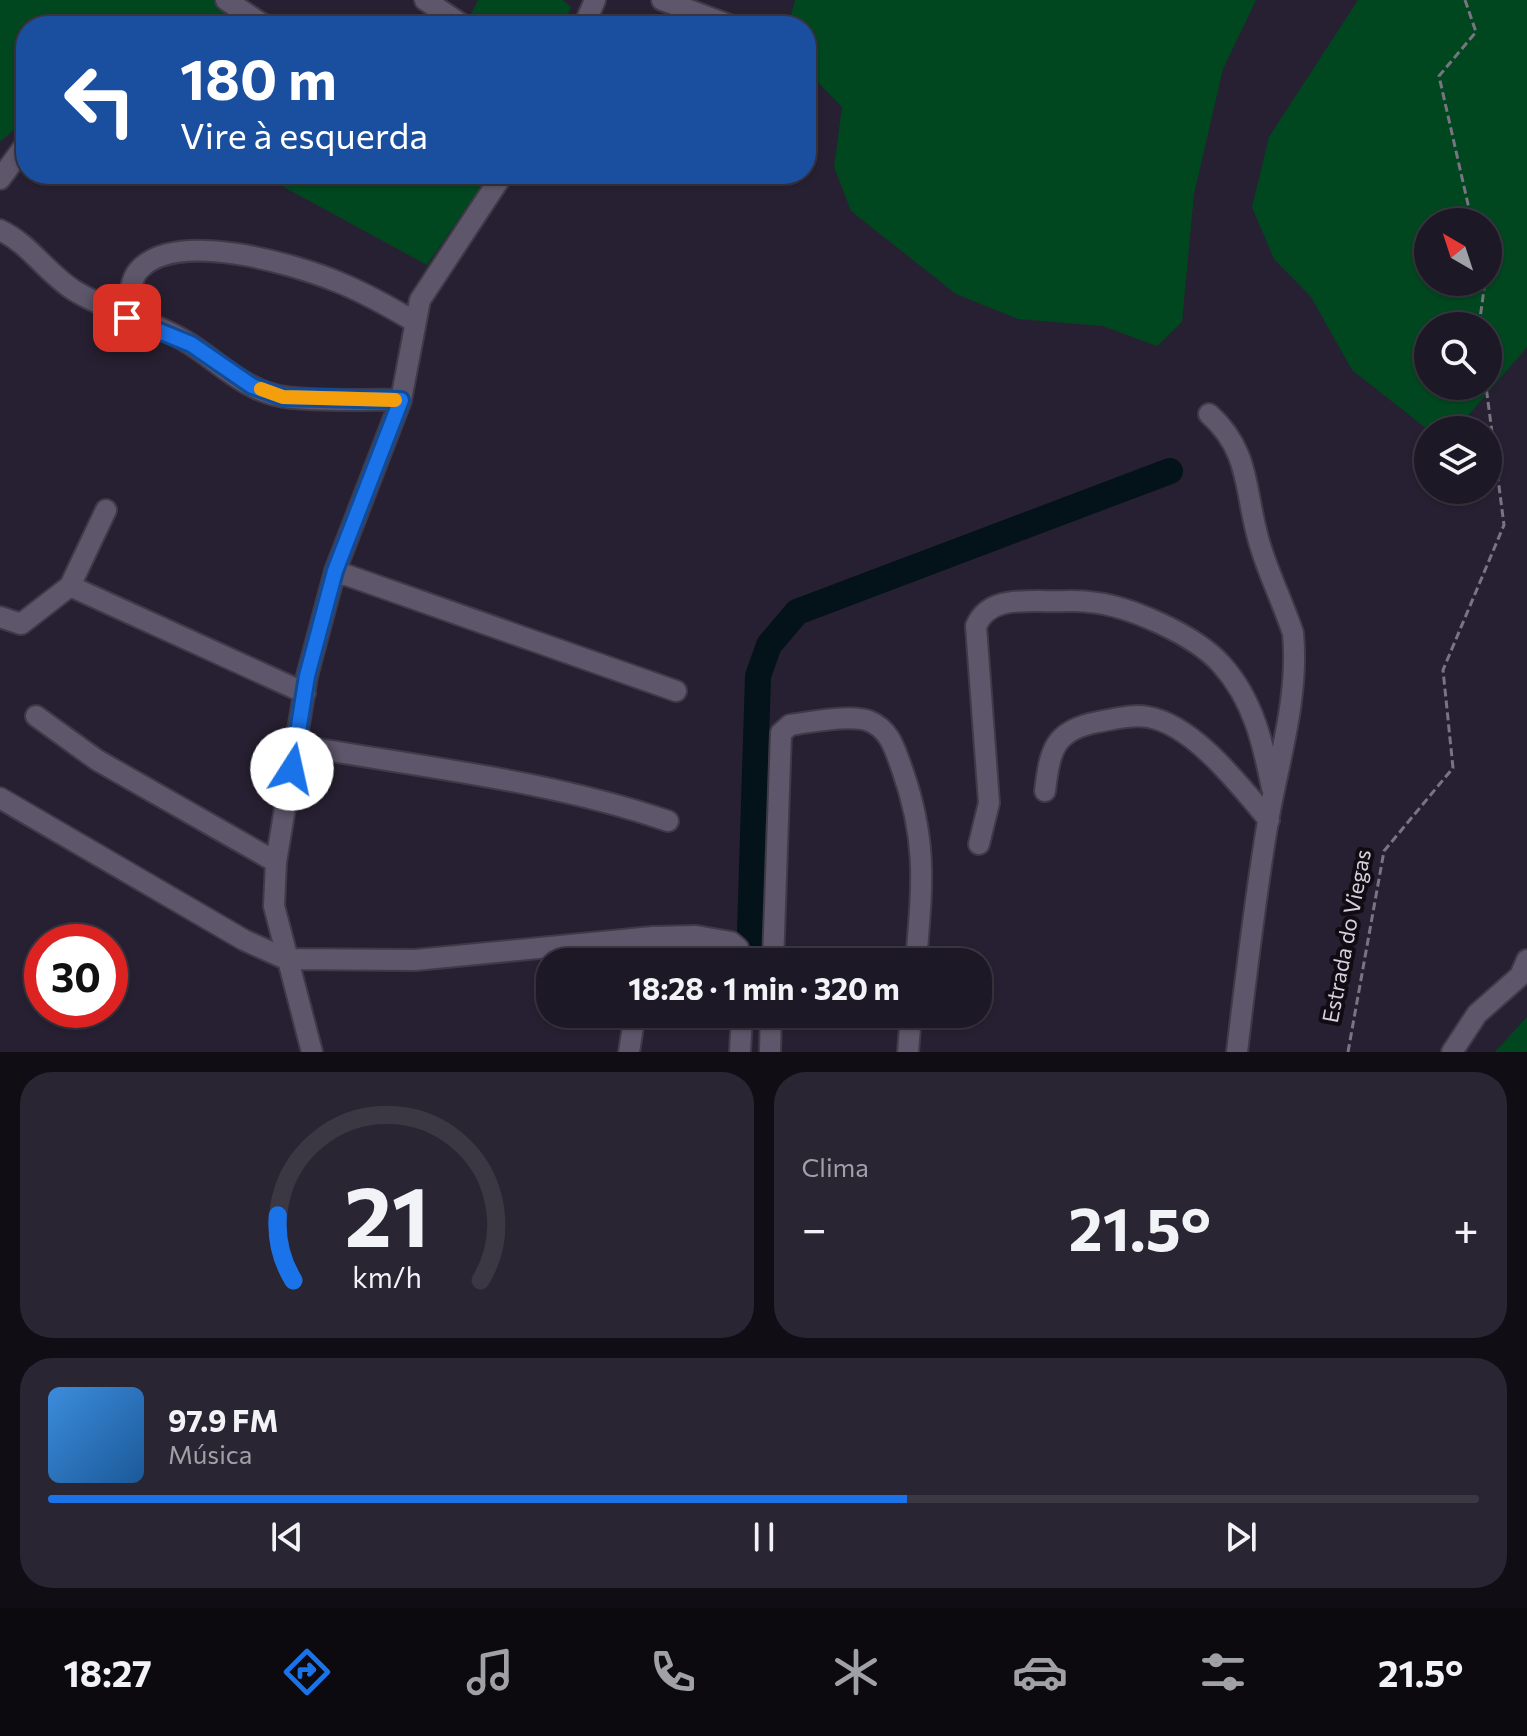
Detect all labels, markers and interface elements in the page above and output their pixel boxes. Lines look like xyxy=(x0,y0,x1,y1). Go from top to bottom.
text: 180 m xyxy=(180,43,337,112)
icon: left xyxy=(48,48,152,152)
text: Vire à esquerda xyxy=(180,112,428,156)
north arrow xyxy=(1414,208,1502,296)
map controls xyxy=(1414,208,1502,504)
pin xyxy=(93,284,161,352)
icon: arrive xyxy=(105,296,149,340)
button: search xyxy=(1414,312,1502,400)
button: layers xyxy=(1414,416,1502,504)
position arrow xyxy=(250,727,334,811)
street label: Estrada do Viegas xyxy=(1316,847,1376,1025)
speed limit sign: 30 xyxy=(24,924,128,1028)
text: 18:28 · 1 min · 320 m xyxy=(628,969,900,1006)
text: Clima xyxy=(802,1151,869,1182)
text: 21 xyxy=(344,1162,429,1264)
text: 21.5° xyxy=(1069,1190,1211,1263)
text: − xyxy=(802,1200,827,1254)
text: + xyxy=(1453,1200,1479,1254)
text: km/h xyxy=(352,1259,422,1294)
text: 97.9 FM xyxy=(168,1401,278,1438)
text: Música xyxy=(168,1438,252,1469)
icon: previous xyxy=(265,1515,309,1559)
icon: pause xyxy=(742,1515,786,1559)
icon: next xyxy=(1219,1515,1263,1559)
icon: directions xyxy=(279,1644,335,1700)
icon: music xyxy=(462,1644,518,1700)
icon: phone xyxy=(645,1644,701,1700)
icon: climate xyxy=(828,1644,884,1700)
icon: car xyxy=(1012,1644,1068,1700)
icon: filters xyxy=(1195,1644,1251,1700)
text: 18:27 xyxy=(64,1650,152,1694)
text: 21.5° xyxy=(1378,1650,1463,1694)

